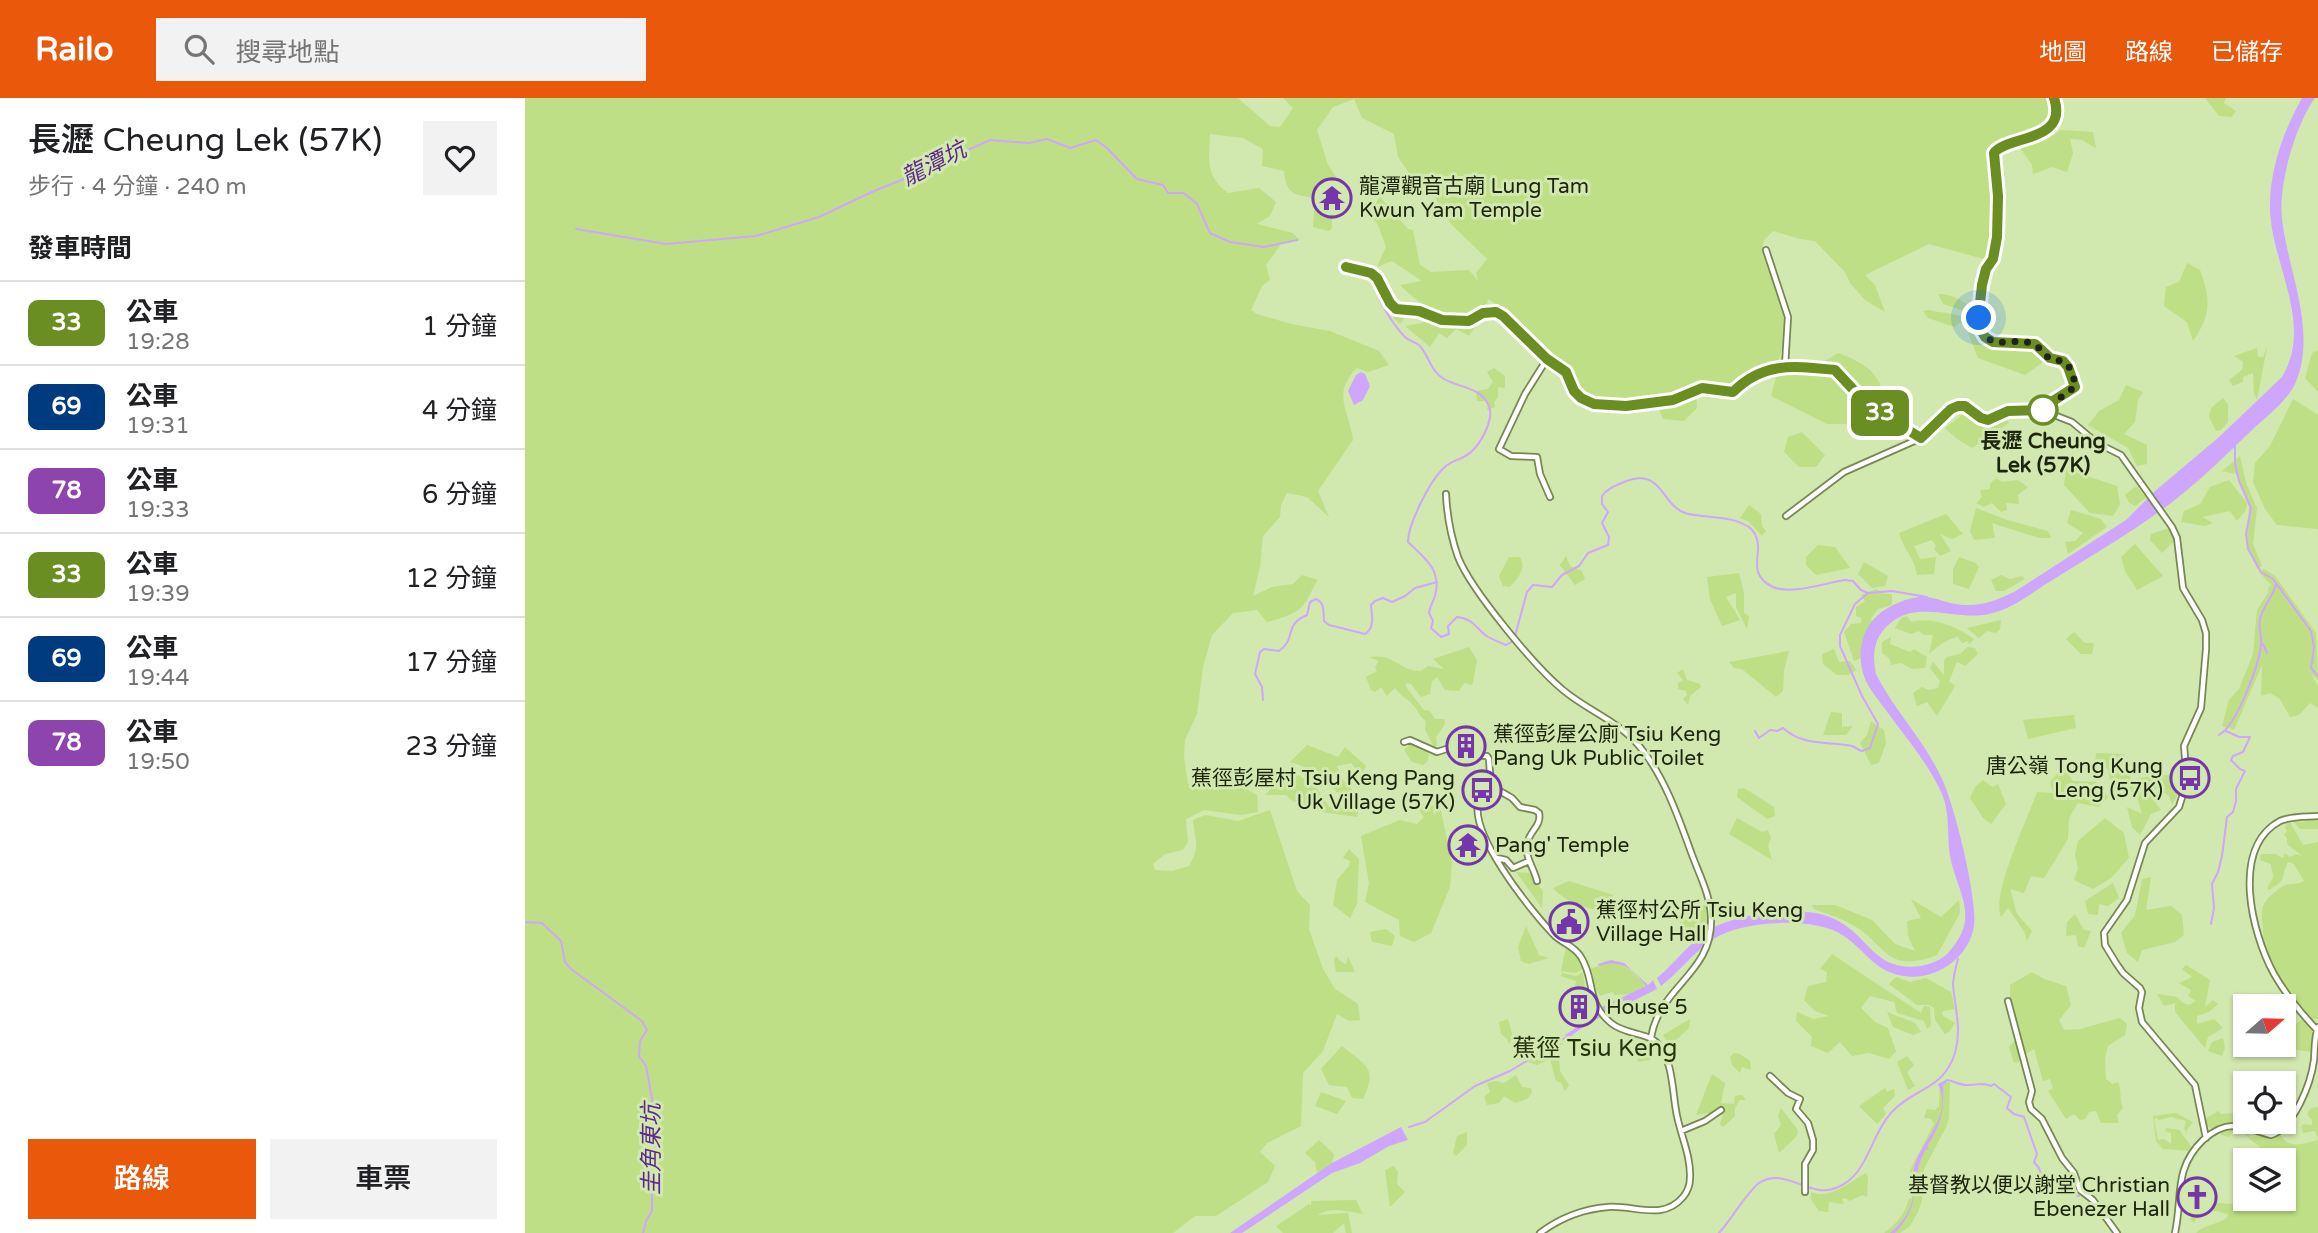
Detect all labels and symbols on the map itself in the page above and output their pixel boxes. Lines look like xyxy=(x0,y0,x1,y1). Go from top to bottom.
water label: 龍潭坑 xyxy=(897,135,974,192)
place label: 龍潭觀音古廟 Lung Tam Kwun Yam Temple xyxy=(1359,174,1589,223)
temple icon: 龍潭觀音古廟 Lung Tam Kwun Yam Temple xyxy=(1311,177,1353,219)
your location xyxy=(1961,300,1996,335)
line badge: 33 xyxy=(1849,390,1911,436)
marker: 長瀝 Cheung Lek (57K) xyxy=(2028,395,2058,425)
place label: 長瀝 Cheung Lek (57K) xyxy=(1980,429,2106,478)
place label: 蕉徑彭屋公廁 Tsiu Keng Pang Uk Public Toilet xyxy=(1493,722,1721,771)
building icon: 蕉徑彭屋公廁 Tsiu Keng Pang Uk Public Toilet xyxy=(1445,725,1487,767)
place label: 唐公嶺 Tong Kung Leng (57K) xyxy=(1986,754,2163,803)
bus stop icon: 唐公嶺 Tong Kung Leng (57K) xyxy=(2169,757,2211,799)
place label: 蕉徑彭屋村 Tsiu Keng Pang Uk Village (57K) xyxy=(1191,766,1455,815)
bus stop icon: 蕉徑彭屋村 Tsiu Keng Pang Uk Village (57K) xyxy=(1461,769,1503,811)
temple icon: Pang' Temple xyxy=(1447,824,1489,866)
place label: Pang' Temple xyxy=(1495,833,1630,858)
place label: 蕉徑村公所 Tsiu Keng Village Hall xyxy=(1596,898,1803,947)
public building icon: 蕉徑村公所 Tsiu Keng Village Hall xyxy=(1548,901,1590,943)
building icon: House 5 xyxy=(1558,986,1600,1028)
north arrow xyxy=(2233,994,2296,1057)
place label: House 5 xyxy=(1606,995,1688,1020)
district label: 蕉徑 Tsiu Keng xyxy=(1513,1034,1677,1063)
water label: 圭角東坑 xyxy=(638,1100,666,1195)
place label: 基督教以便以謝堂 Christian Ebenezer Hall xyxy=(1908,1173,2170,1222)
church icon: 基督教以便以謝堂 Christian Ebenezer Hall xyxy=(2176,1176,2218,1218)

